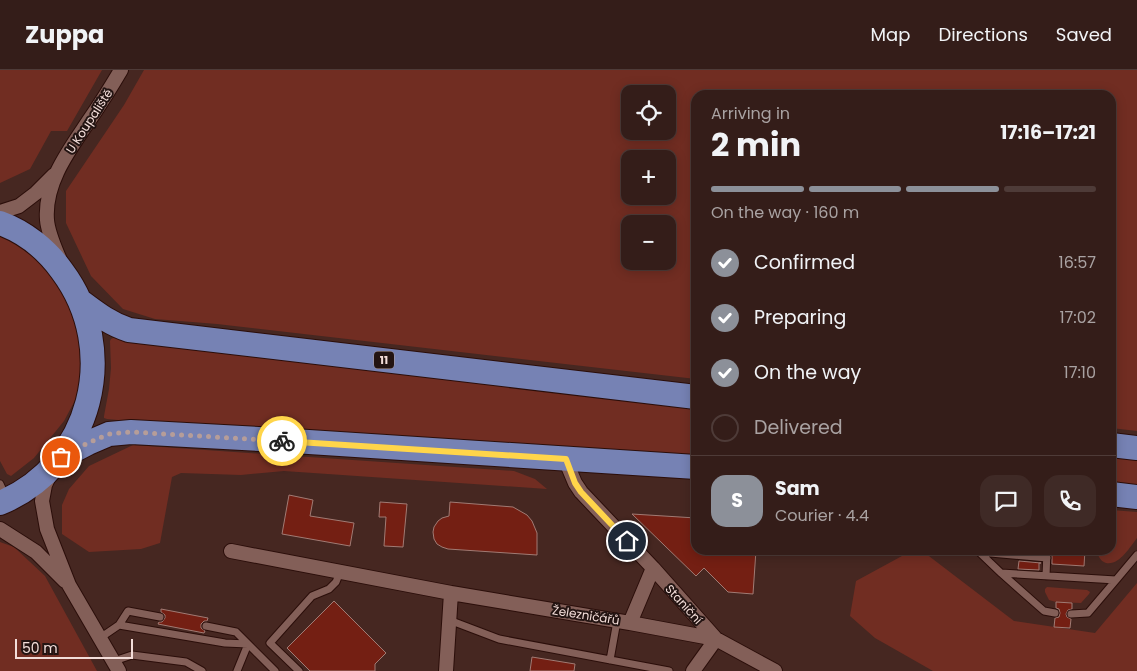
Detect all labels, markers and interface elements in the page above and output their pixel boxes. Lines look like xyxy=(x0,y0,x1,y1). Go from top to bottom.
text: Zuppa xyxy=(25,18,104,51)
text: Map xyxy=(871,22,910,47)
text: Directions xyxy=(938,22,1028,47)
text: Saved xyxy=(1056,22,1112,47)
street label: U Koupaliště xyxy=(62,85,116,157)
map controls xyxy=(621,85,676,270)
button: locate xyxy=(621,85,676,140)
text: Arriving in xyxy=(711,102,790,125)
text: 17:16–17:21 xyxy=(1000,119,1096,146)
text: 2 min xyxy=(711,122,801,167)
button: + xyxy=(621,150,676,205)
text: On the way · 160 m xyxy=(711,201,859,224)
button: − xyxy=(621,215,676,270)
icon: check xyxy=(711,249,739,277)
text: Confirmed xyxy=(754,249,855,276)
text: 16:57 xyxy=(1059,251,1096,274)
icon: check xyxy=(711,304,739,332)
text: Preparing xyxy=(754,304,846,331)
text: 17:02 xyxy=(1059,306,1096,329)
road number: 11 xyxy=(374,352,394,368)
icon: check xyxy=(711,359,739,387)
text: On the way xyxy=(754,359,861,386)
text: 17:10 xyxy=(1064,361,1096,384)
text: Delivered xyxy=(754,414,843,441)
courier xyxy=(257,416,307,466)
icon: bike xyxy=(268,427,296,455)
pin xyxy=(40,436,82,478)
icon: bag xyxy=(47,443,75,471)
text: Sam xyxy=(775,475,820,502)
button: chat xyxy=(980,475,1032,527)
button: phone xyxy=(1044,475,1096,527)
text: S xyxy=(731,487,743,514)
text: Courier · 4.4 xyxy=(775,504,869,527)
pin xyxy=(606,520,648,562)
icon: home xyxy=(613,527,641,555)
street label: Staniční xyxy=(662,580,706,628)
street label: Železničářů xyxy=(551,601,621,629)
scale bar xyxy=(15,636,132,659)
text: 50 m xyxy=(22,638,58,658)

